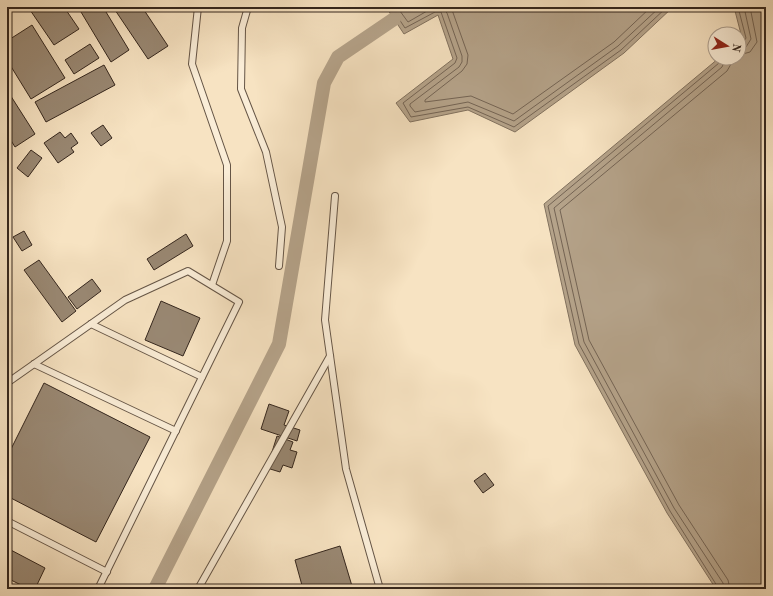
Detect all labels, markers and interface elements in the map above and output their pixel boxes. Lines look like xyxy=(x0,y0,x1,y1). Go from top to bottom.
north arrow xyxy=(707,26,747,66)
text: N xyxy=(729,42,742,53)

